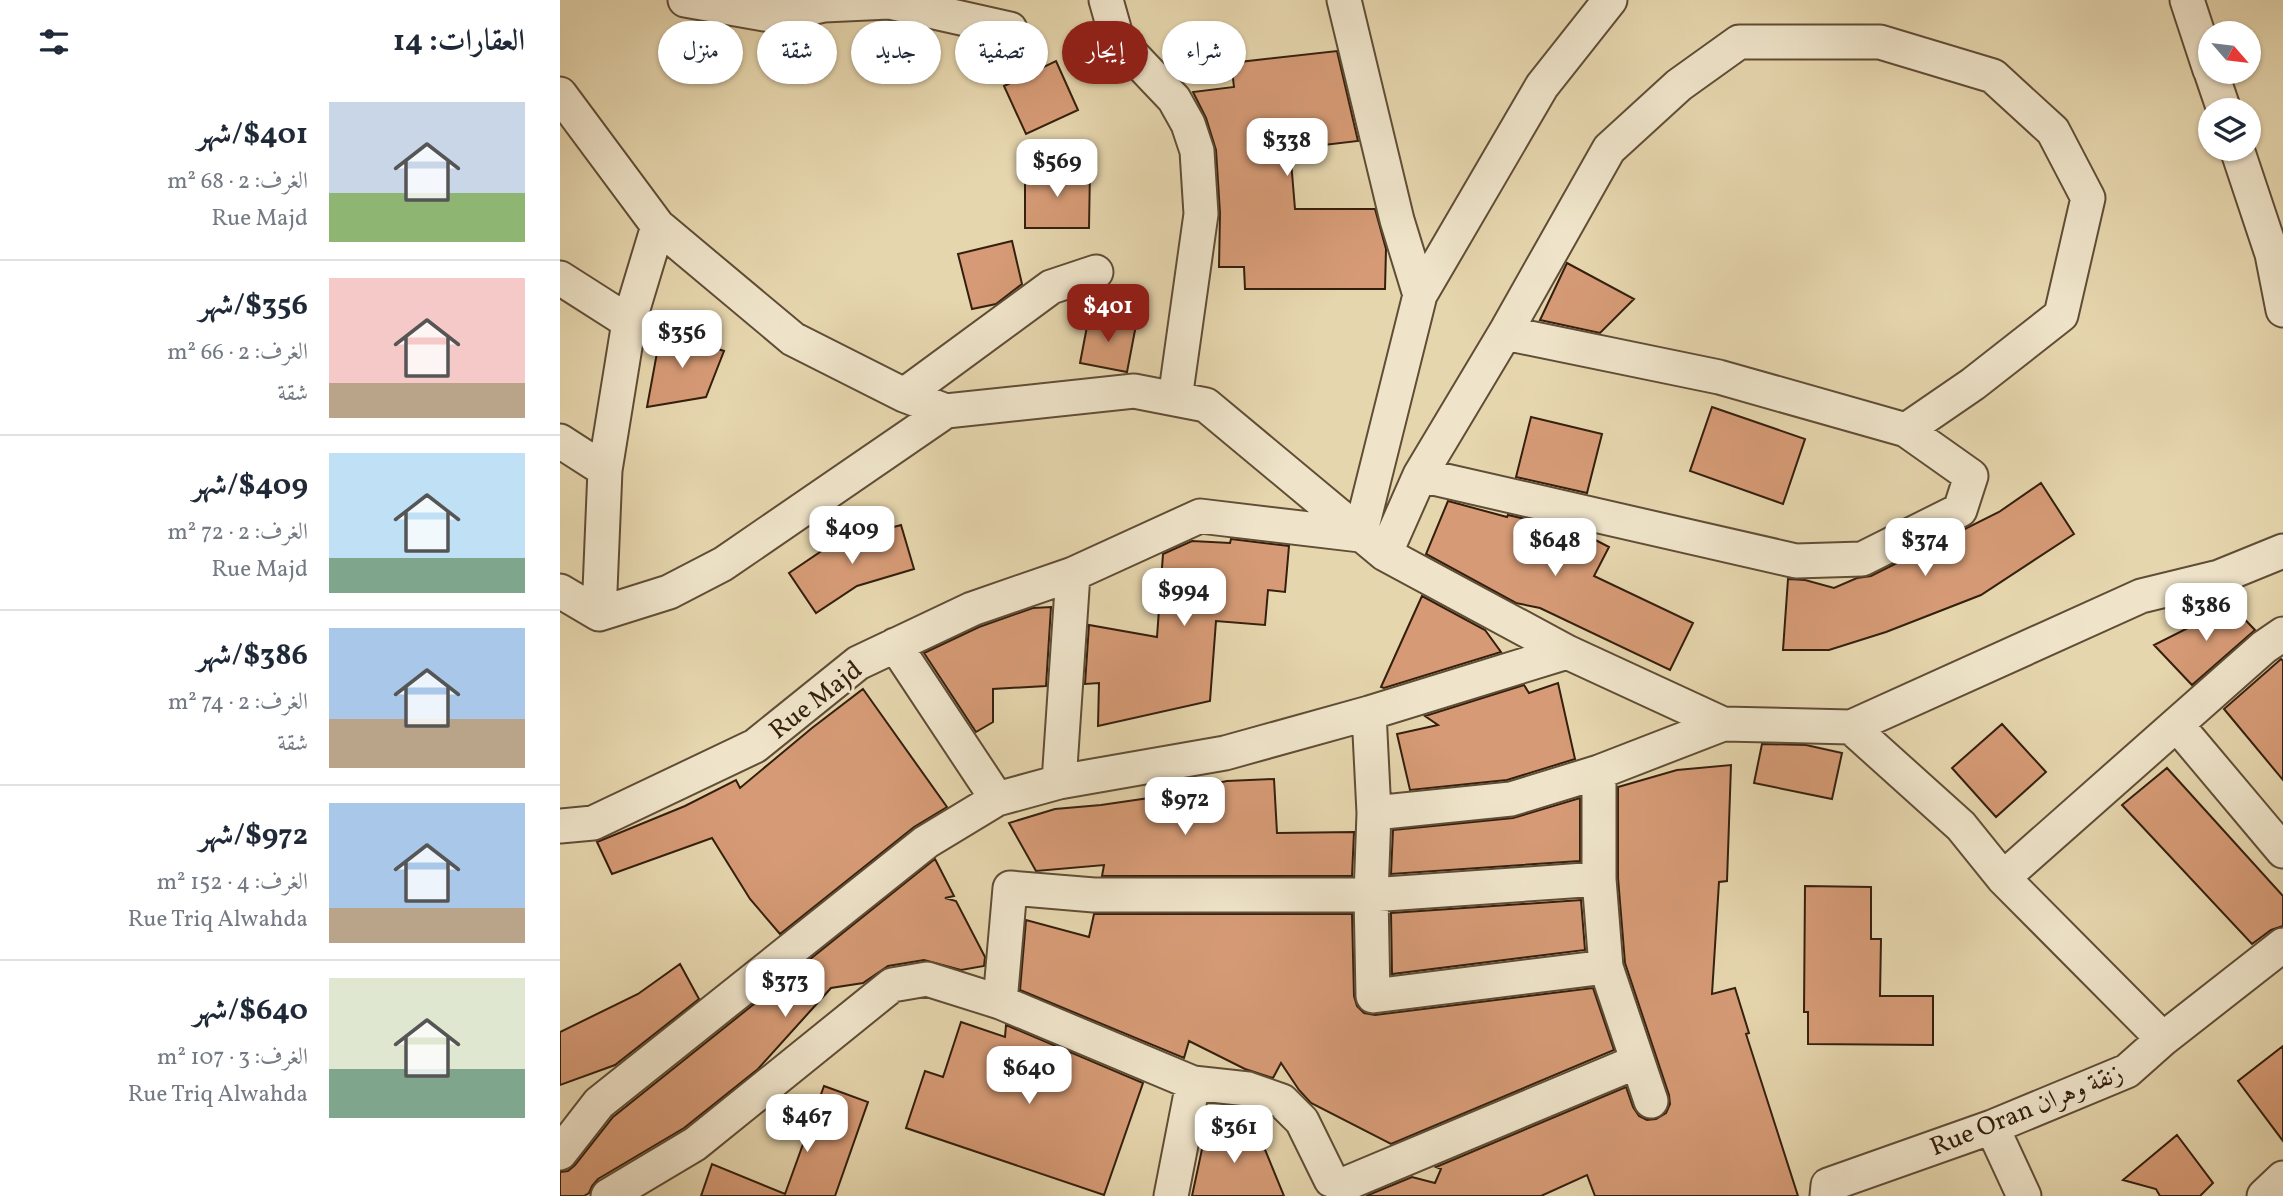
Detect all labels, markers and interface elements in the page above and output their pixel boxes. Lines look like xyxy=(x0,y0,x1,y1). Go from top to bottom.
text: العقارات: 14 xyxy=(393,21,525,63)
chip: منزل xyxy=(658,21,743,84)
chip: شقة xyxy=(757,21,837,84)
chip: جديد xyxy=(851,21,941,84)
chip: تصفية xyxy=(955,21,1048,84)
chip: إيجار xyxy=(1062,21,1148,84)
chip: شراء xyxy=(1162,21,1246,84)
north arrow xyxy=(2198,21,2261,84)
map controls xyxy=(2198,21,2261,161)
icon: filters xyxy=(35,23,73,61)
button: layers xyxy=(2198,98,2261,161)
text: $401/شهر xyxy=(197,114,308,156)
pin: $338 xyxy=(1246,118,1328,178)
text: $338 xyxy=(1263,125,1311,157)
icon: home xyxy=(385,130,469,214)
pin: $569 xyxy=(1016,140,1098,199)
text: $569 xyxy=(1032,146,1082,178)
text: الغرف: 2 · 68 m² xyxy=(167,166,308,198)
text: Rue Majd xyxy=(211,203,308,235)
pin: $401 xyxy=(1067,284,1149,344)
text: $356/شهر xyxy=(199,285,308,327)
text: $401 xyxy=(1083,291,1133,323)
icon: home xyxy=(385,306,469,390)
pin: $356 xyxy=(641,310,723,370)
text: $356 xyxy=(658,317,706,349)
text: الغرف: 2 · 66 m² xyxy=(167,337,308,369)
text: شقة xyxy=(278,378,308,410)
text: $409/شهر xyxy=(193,465,308,507)
icon: home xyxy=(385,481,469,565)
pin: $409 xyxy=(811,506,893,566)
text: $409 xyxy=(825,513,879,545)
text: الغرف: 2 · 72 m² xyxy=(167,517,308,549)
pin: $648 xyxy=(1514,518,1596,578)
pin: $374 xyxy=(1884,518,1966,578)
text: $648 xyxy=(1529,525,1581,557)
text: $374 xyxy=(1901,525,1949,557)
text: Rue Majd xyxy=(211,554,308,586)
pin: $994 xyxy=(1143,568,1225,628)
text: $994 xyxy=(1158,575,1210,607)
pin: $386 xyxy=(2165,584,2247,643)
text: $386 xyxy=(2181,590,2231,622)
text: $386/شهر xyxy=(197,635,308,677)
street label: Rue Majd xyxy=(762,653,870,748)
icon: home xyxy=(385,656,469,740)
text: الغرف: 2 · 74 m² xyxy=(168,687,308,719)
text: شقة xyxy=(278,728,308,760)
pin: $972 xyxy=(1144,778,1226,837)
text: $972 xyxy=(1161,784,1209,816)
text: $972/شهر xyxy=(199,815,308,857)
icon: home xyxy=(385,831,469,915)
text: الغرف: 4 · 152 m² xyxy=(157,867,308,899)
text: Rue Triq Alwahda xyxy=(128,904,308,936)
pin: $373 xyxy=(744,960,826,1019)
text: $373 xyxy=(762,966,808,998)
text: $640/شهر xyxy=(193,990,308,1032)
icon: home xyxy=(385,1006,469,1090)
text: الغرف: 3 · 107 m² xyxy=(157,1042,308,1074)
pin: $640 xyxy=(988,1046,1070,1106)
text: $640 xyxy=(1003,1053,1055,1085)
street label: Rue Oran زنقة وهران xyxy=(1925,1056,2129,1166)
text: Rue Triq Alwahda xyxy=(128,1079,308,1111)
pin: $467 xyxy=(766,1094,848,1154)
text: $467 xyxy=(782,1101,832,1133)
pin: $361 xyxy=(1193,1106,1275,1165)
text: $361 xyxy=(1211,1112,1257,1144)

